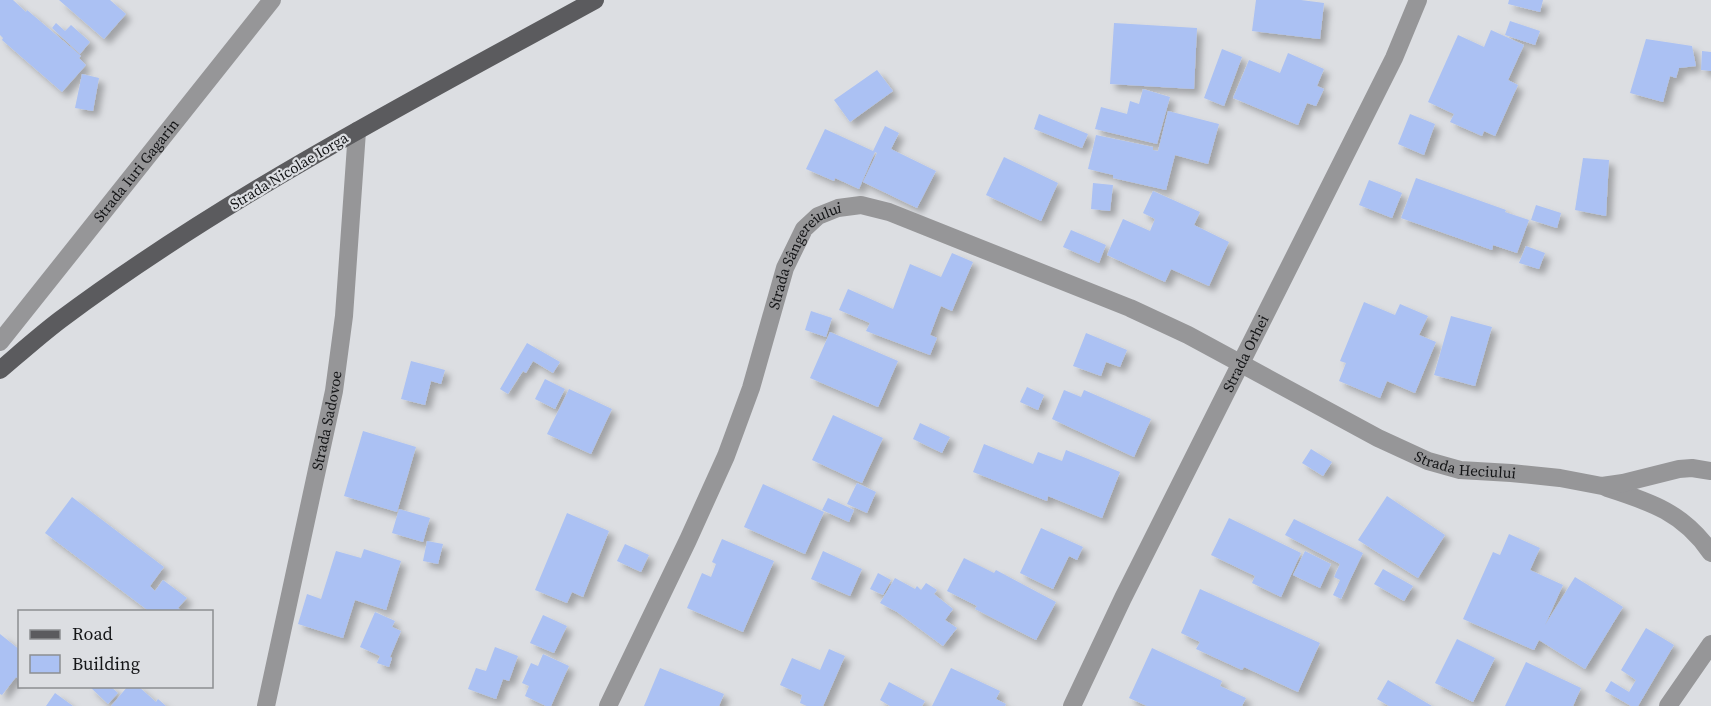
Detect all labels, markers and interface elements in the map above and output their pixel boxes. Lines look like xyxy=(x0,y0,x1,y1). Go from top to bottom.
street label: Strada Iuri Gagarin xyxy=(88,114,184,226)
street label: Strada Nicolae Iorga xyxy=(226,127,352,214)
street label: Strada Sângereiului xyxy=(763,197,843,312)
street label: Strada Orhei xyxy=(1217,311,1273,395)
street label: Strada Sadovoe xyxy=(306,369,347,472)
street label: Strada Heciului xyxy=(1411,445,1517,483)
legend xyxy=(18,610,213,688)
text: Road xyxy=(72,621,113,646)
text: Building xyxy=(72,651,140,676)

